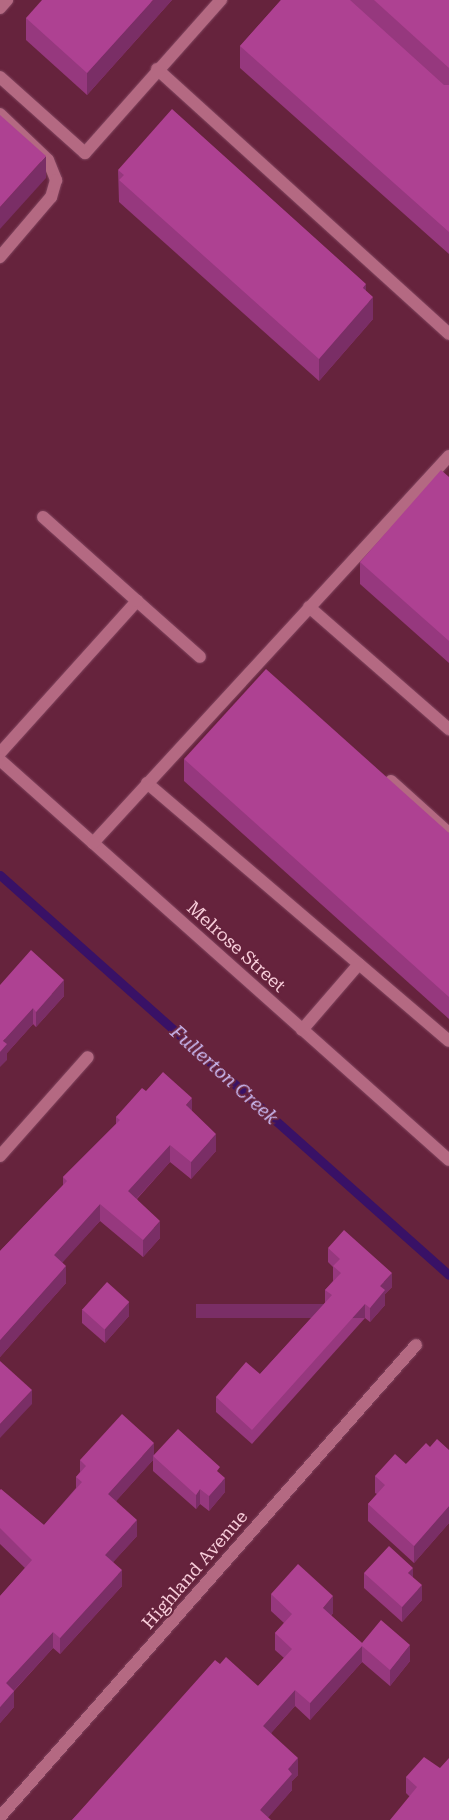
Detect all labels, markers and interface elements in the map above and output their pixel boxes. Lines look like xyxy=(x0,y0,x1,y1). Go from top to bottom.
street label: Melrose Street xyxy=(182,897,290,997)
water label: Fullerton Creek xyxy=(166,1021,282,1129)
street label: Highland Avenue xyxy=(138,1506,252,1634)

